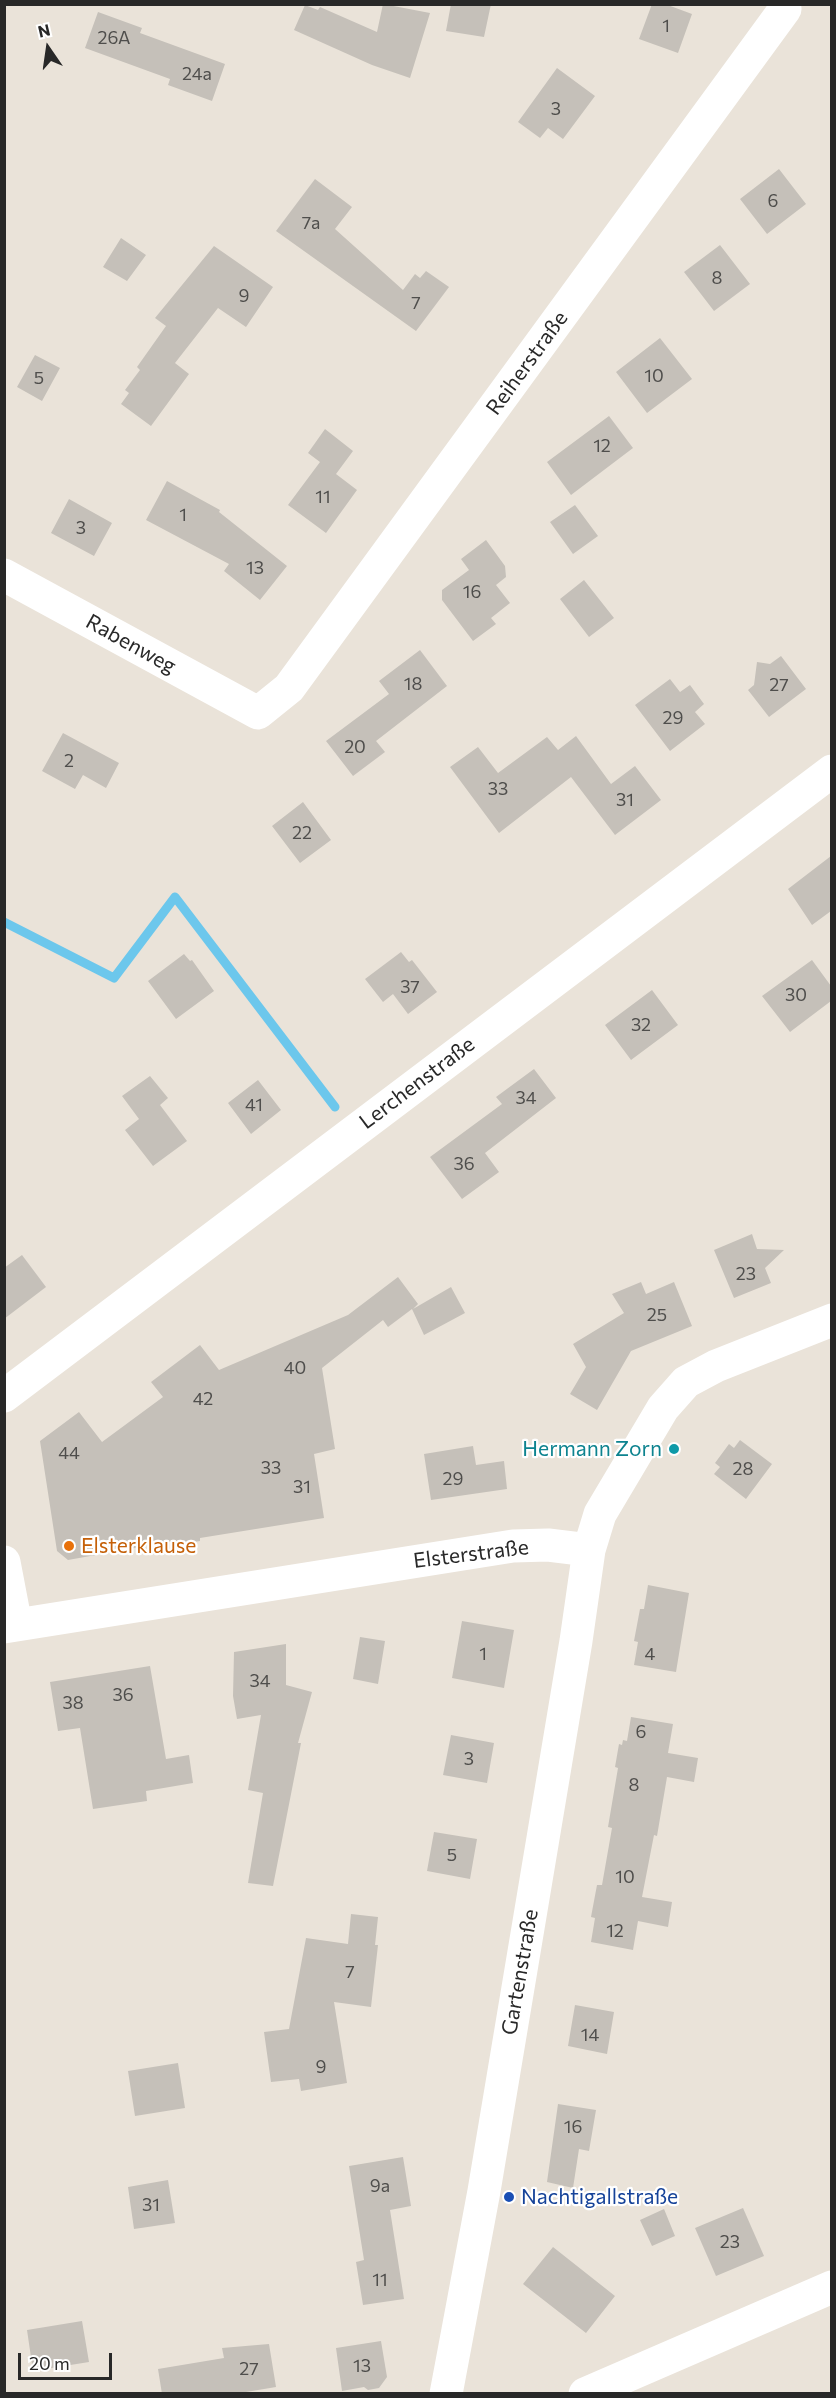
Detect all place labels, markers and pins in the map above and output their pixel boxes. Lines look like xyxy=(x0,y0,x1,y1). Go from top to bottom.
place label: Hermann Zorn xyxy=(522,1436,662,1462)
marker: Hermann Zorn xyxy=(667,1442,681,1456)
place label: Elsterklause xyxy=(81,1533,196,1559)
marker: Elsterklause xyxy=(62,1539,76,1553)
place label: Nachtigallstraße xyxy=(521,2184,678,2210)
marker: Nachtigallstraße xyxy=(502,2190,516,2204)

